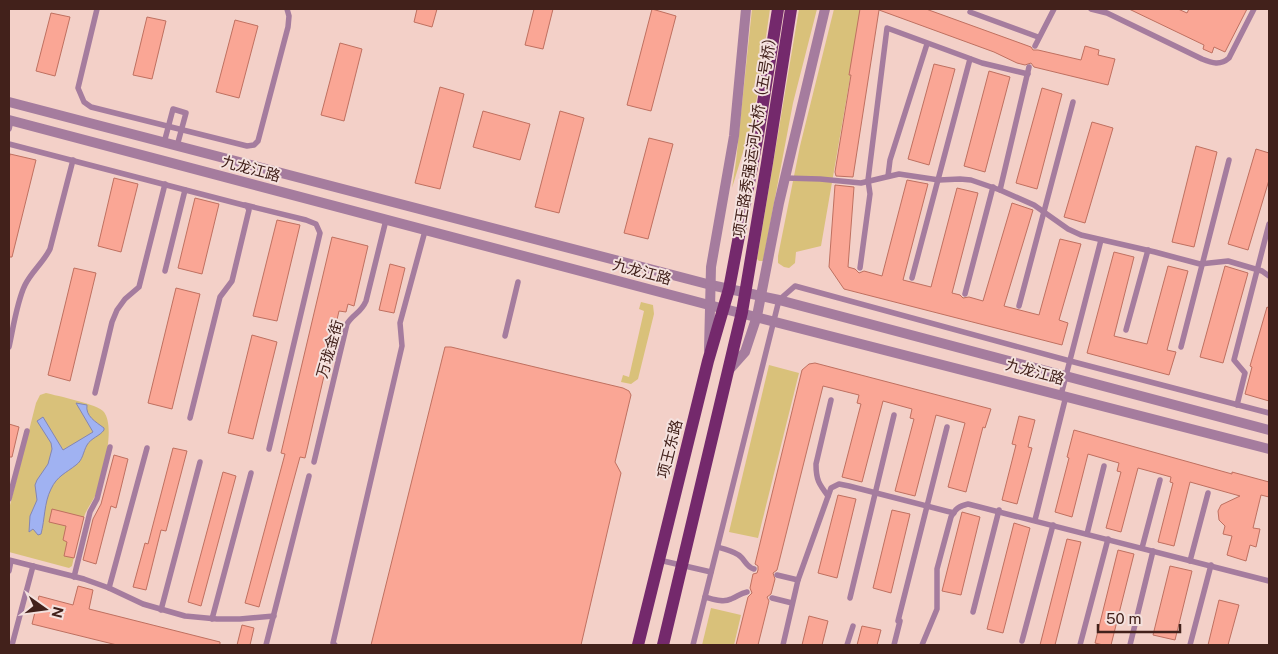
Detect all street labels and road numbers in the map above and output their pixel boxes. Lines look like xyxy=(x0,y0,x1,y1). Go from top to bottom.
street label: 项王路秀强运河大桥（五号桥） xyxy=(730,29,779,239)
street label: 九龙江路 xyxy=(220,153,282,184)
street label: 九龙江路 xyxy=(611,256,673,287)
street label: 万珑金街 xyxy=(313,318,346,380)
street label: 九龙江路 xyxy=(1004,356,1066,387)
street label: 项王东路 xyxy=(654,418,685,480)

